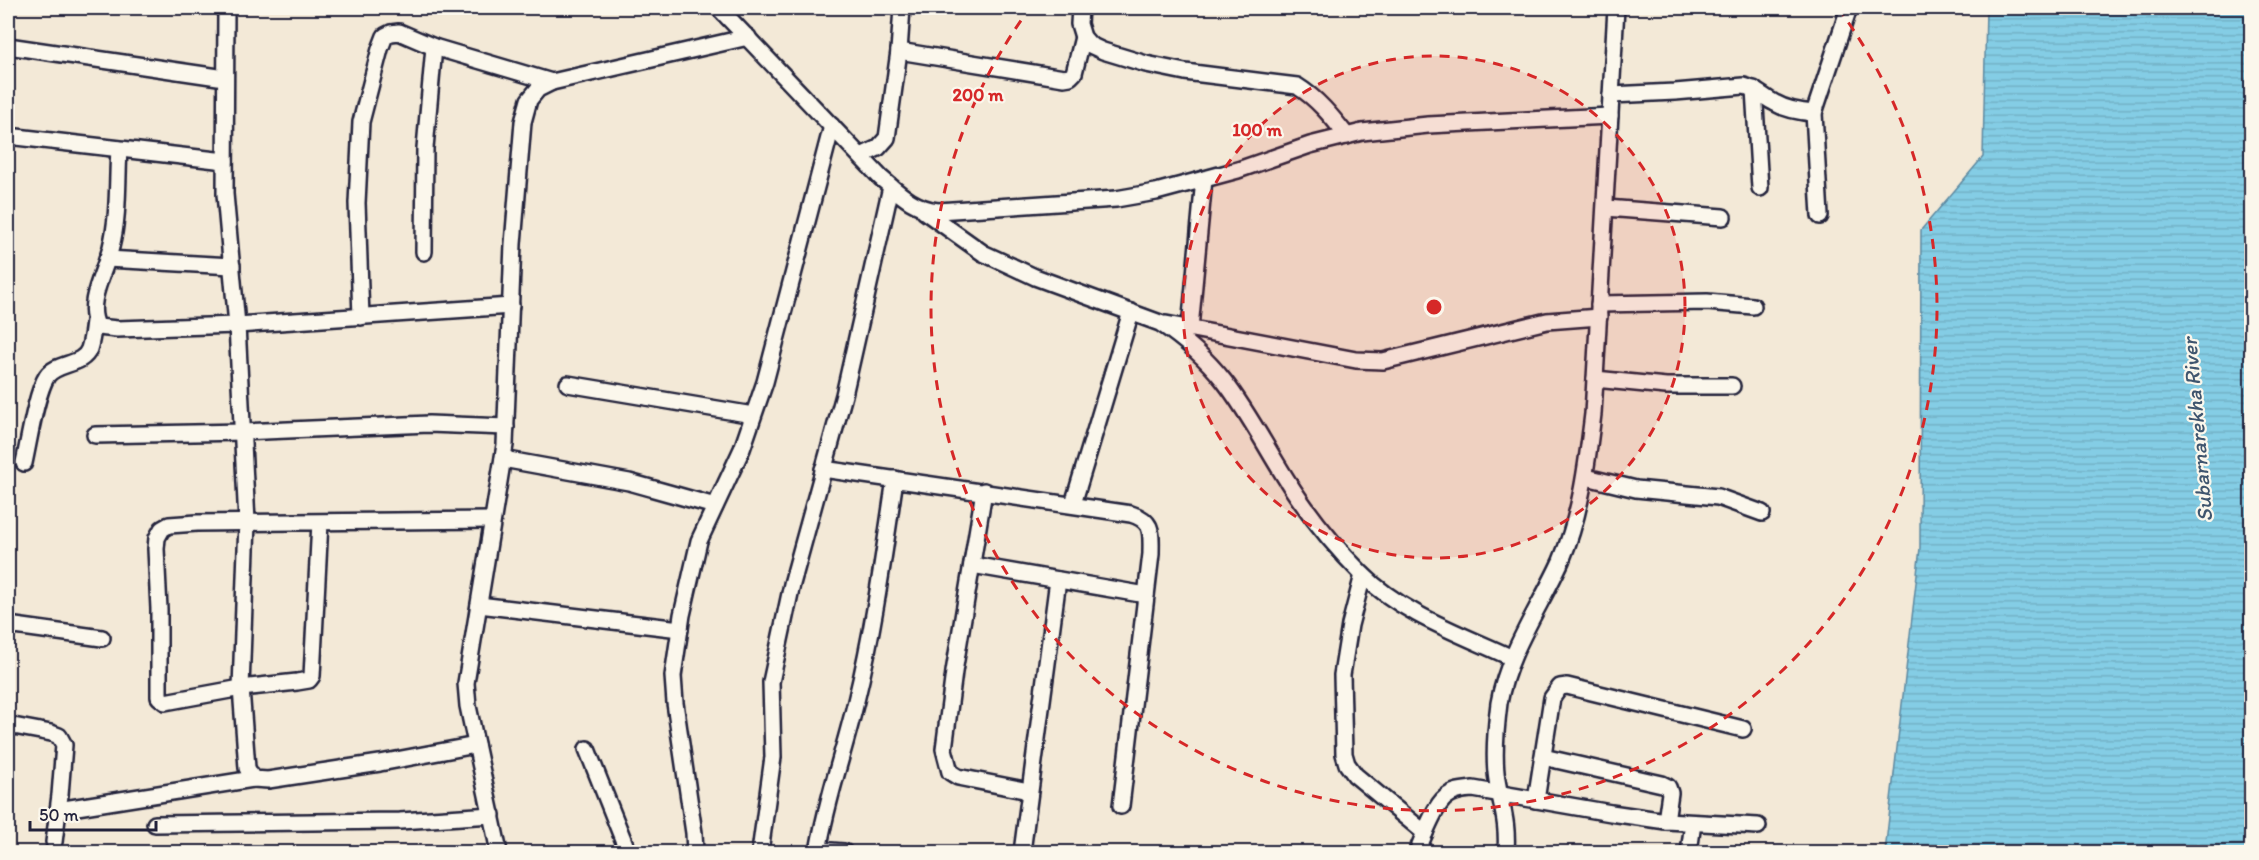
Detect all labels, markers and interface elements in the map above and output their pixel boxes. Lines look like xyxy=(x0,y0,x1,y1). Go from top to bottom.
text: 200 m xyxy=(953,84,1004,106)
text: 100 m xyxy=(1232,119,1283,141)
centre of rings xyxy=(1424,297,1444,317)
water label: Subarnarekha River xyxy=(2175,334,2219,523)
scale bar xyxy=(30,794,156,832)
text: 50 m xyxy=(39,804,79,826)

